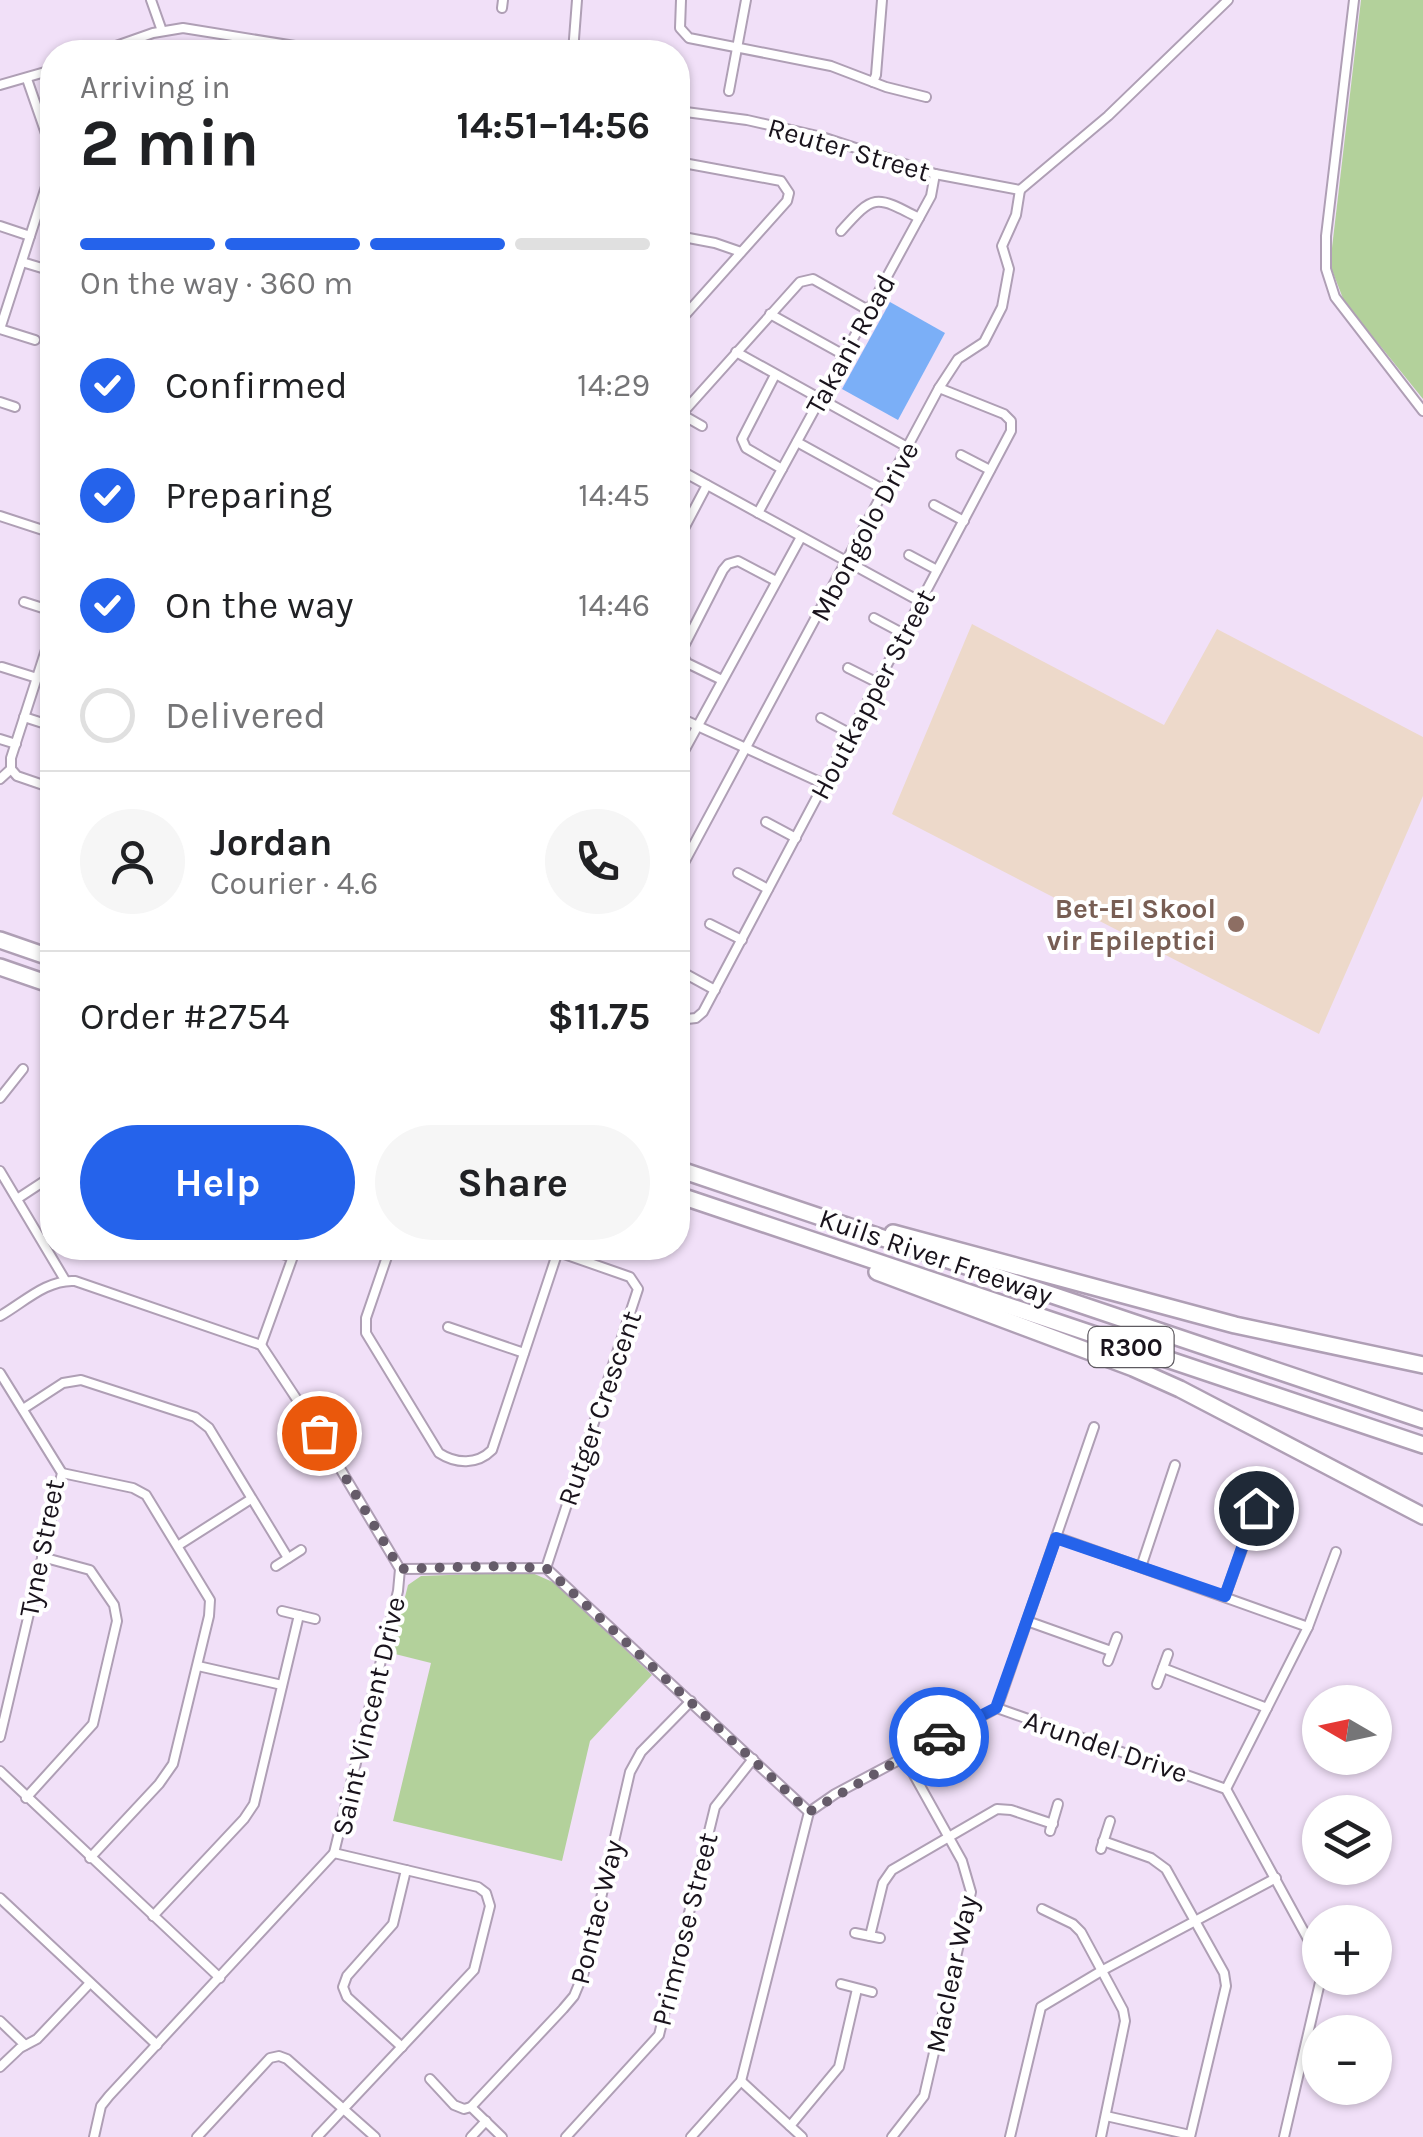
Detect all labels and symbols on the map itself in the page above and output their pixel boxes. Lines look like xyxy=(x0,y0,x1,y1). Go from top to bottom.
street label: Reuter Street xyxy=(764,111,934,188)
street label: Takani Road xyxy=(799,269,902,420)
street label: Mbongolo Drive xyxy=(803,436,926,627)
street label: Houtkapper Street xyxy=(803,583,942,805)
place label: Bet-El Skool vir Epileptici xyxy=(1047,892,1216,957)
marker: Bet-El Skool vir Epileptici xyxy=(1225,913,1247,935)
street label: Kuils River Freeway xyxy=(815,1201,1057,1312)
street label: Rutger Crescent xyxy=(551,1306,648,1510)
road number: R300 xyxy=(1088,1327,1174,1367)
pin xyxy=(277,1391,362,1476)
pin xyxy=(1214,1466,1299,1551)
street label: Tyne Street xyxy=(12,1476,71,1620)
street label: Saint Vincent Drive xyxy=(325,1593,412,1839)
north arrow xyxy=(1302,1685,1392,1775)
courier xyxy=(889,1687,989,1787)
street label: Arundel Drive xyxy=(1020,1703,1192,1790)
street label: Primrose Street xyxy=(645,1829,724,2029)
street label: Pontac Way xyxy=(563,1837,630,1988)
street label: Maclear Way xyxy=(919,1892,984,2056)

